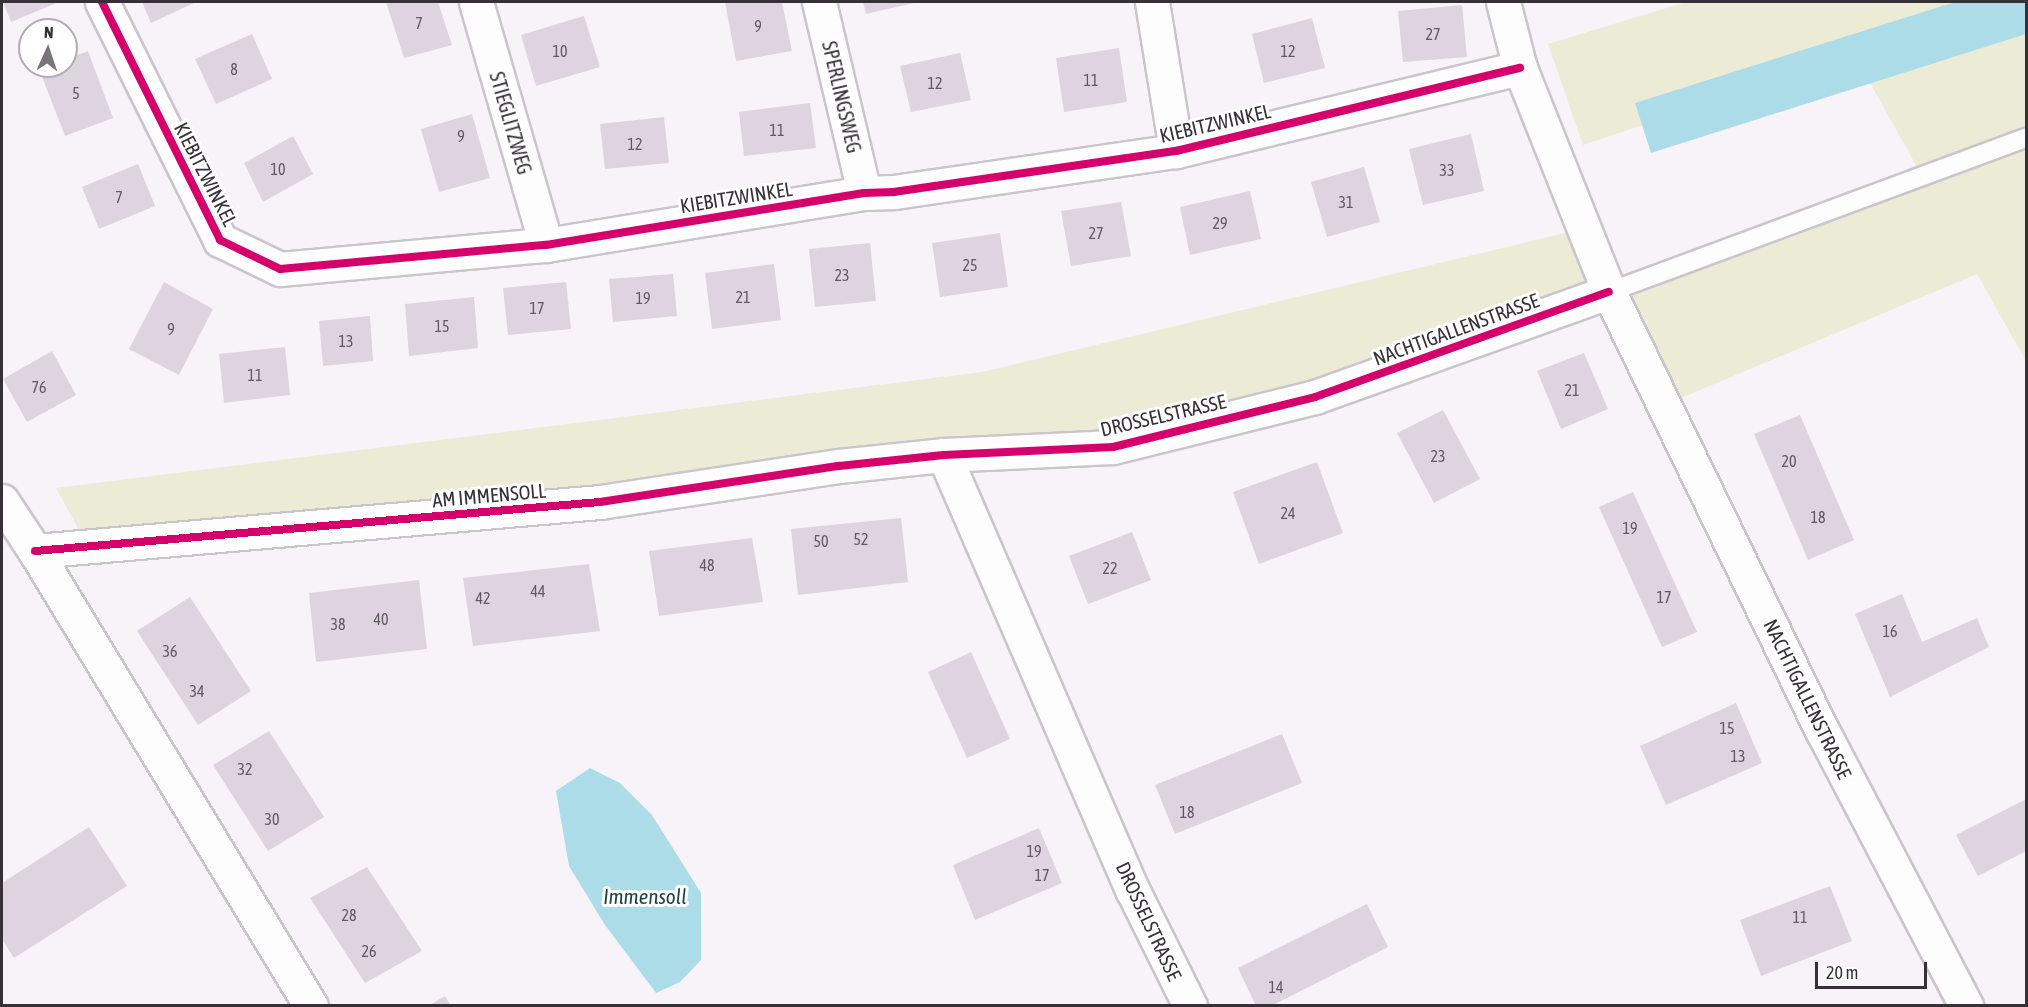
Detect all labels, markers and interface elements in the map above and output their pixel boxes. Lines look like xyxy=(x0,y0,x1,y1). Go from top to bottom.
house number: 7 xyxy=(415,13,423,33)
house number: 9 xyxy=(754,16,762,36)
north arrow xyxy=(18,18,78,78)
text: N xyxy=(44,23,54,41)
house number: 27 xyxy=(1425,24,1441,44)
street label: SPERLINGSWEG xyxy=(817,39,867,155)
house number: 10 xyxy=(552,41,568,61)
house number: 12 xyxy=(1280,41,1296,61)
house number: 8 xyxy=(230,59,238,79)
street label: STIEGLITZWEG xyxy=(485,69,537,177)
house number: 11 xyxy=(1083,70,1099,90)
house number: 12 xyxy=(927,73,943,93)
house number: 5 xyxy=(72,83,80,103)
street label: KIEBITZWINKEL xyxy=(1157,99,1273,147)
street label: KIEBITZWINKEL xyxy=(170,118,242,230)
house number: 11 xyxy=(769,120,785,140)
house number: 9 xyxy=(457,126,465,146)
house number: 12 xyxy=(627,134,643,154)
house number: 10 xyxy=(270,159,286,179)
house number: 33 xyxy=(1439,160,1455,180)
street label: KIEBITZWINKEL xyxy=(678,176,794,218)
house number: 7 xyxy=(115,187,123,207)
house number: 31 xyxy=(1338,192,1354,212)
house number: 29 xyxy=(1212,213,1228,233)
house number: 27 xyxy=(1088,223,1104,243)
house number: 25 xyxy=(962,255,978,275)
house number: 23 xyxy=(834,265,850,285)
house number: 21 xyxy=(735,287,751,307)
house number: 19 xyxy=(635,288,651,308)
street label: NACHTIGALLENSTRASSE xyxy=(1370,288,1542,370)
house number: 17 xyxy=(529,298,545,318)
house number: 15 xyxy=(434,316,450,336)
house number: 9 xyxy=(167,319,175,339)
house number: 13 xyxy=(338,331,354,351)
house number: 11 xyxy=(247,365,263,385)
house number: 76 xyxy=(31,377,47,397)
house number: 21 xyxy=(1564,380,1580,400)
street label: DROSSELSTRASSE xyxy=(1098,389,1228,441)
house number: 23 xyxy=(1430,446,1446,466)
house number: 20 xyxy=(1781,451,1797,471)
street label: AM IMMENSOLL xyxy=(431,478,547,512)
house number: 24 xyxy=(1280,503,1296,523)
house number: 18 xyxy=(1810,507,1826,527)
house number: 19 xyxy=(1622,518,1638,538)
house number: 52 xyxy=(853,529,869,549)
house number: 50 xyxy=(813,531,829,551)
house number: 48 xyxy=(699,555,715,575)
house number: 22 xyxy=(1102,558,1118,578)
house number: 44 xyxy=(530,581,546,601)
house number: 17 xyxy=(1656,587,1672,607)
house number: 42 xyxy=(475,588,491,608)
house number: 40 xyxy=(373,609,389,629)
house number: 38 xyxy=(330,614,346,634)
street label: NACHTIGALLENSTRASSE xyxy=(1759,615,1857,783)
house number: 16 xyxy=(1882,621,1898,641)
house number: 36 xyxy=(162,641,178,661)
house number: 34 xyxy=(189,681,205,701)
house number: 15 xyxy=(1719,718,1735,738)
house number: 13 xyxy=(1730,746,1746,766)
house number: 32 xyxy=(237,759,253,779)
house number: 18 xyxy=(1179,802,1195,822)
house number: 30 xyxy=(264,809,280,829)
house number: 19 xyxy=(1026,841,1042,861)
street label: DROSSELSTRASSE xyxy=(1111,858,1187,984)
house number: 17 xyxy=(1034,865,1050,885)
water label: Immensoll xyxy=(603,883,687,909)
house number: 28 xyxy=(341,905,357,925)
house number: 11 xyxy=(1792,907,1808,927)
house number: 26 xyxy=(361,941,377,961)
scale bar xyxy=(1818,950,1930,988)
text: 20 m xyxy=(1826,962,1858,983)
house number: 14 xyxy=(1268,977,1284,997)

